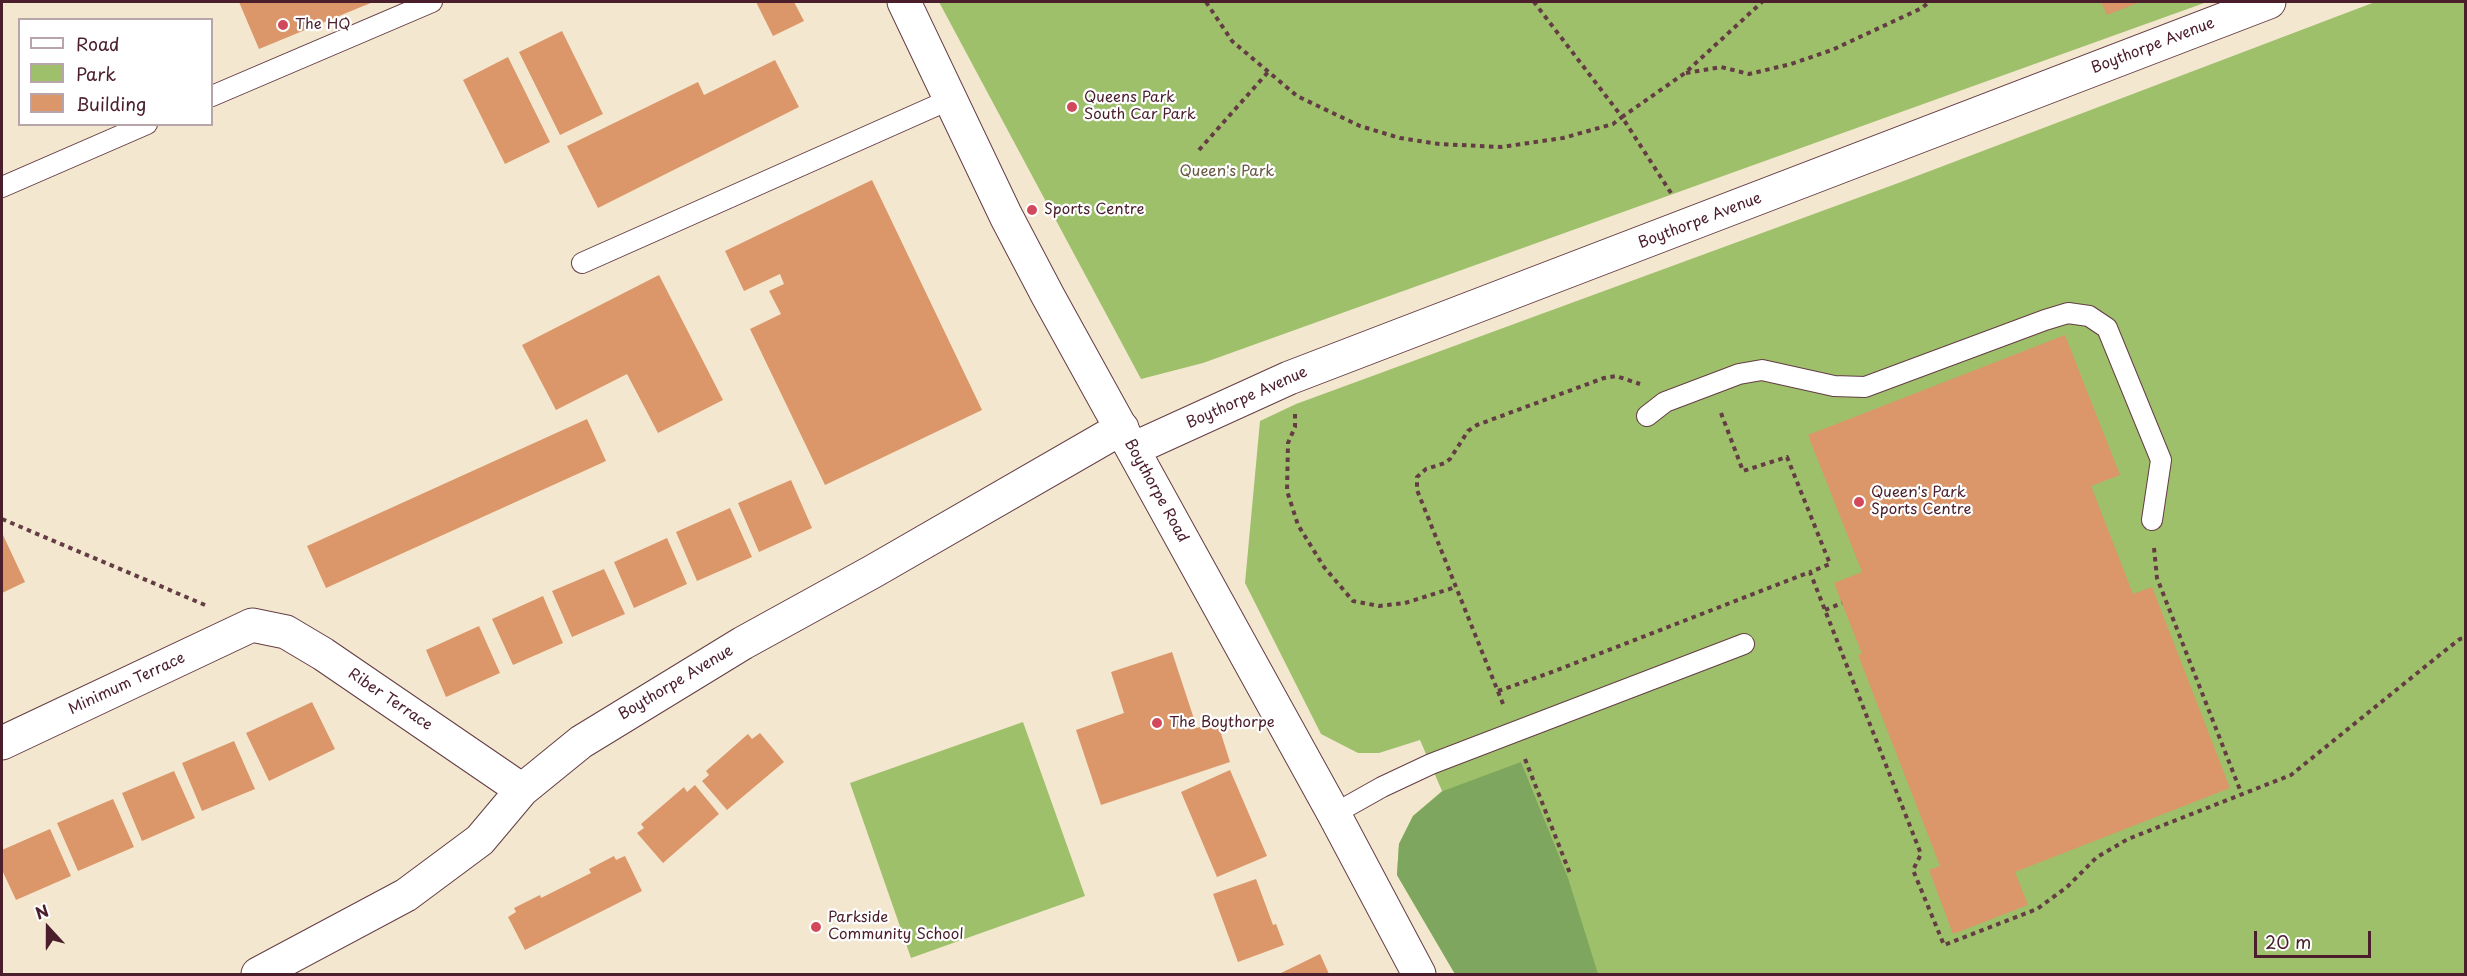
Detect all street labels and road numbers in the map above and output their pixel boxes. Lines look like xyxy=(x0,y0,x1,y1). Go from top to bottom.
street label: Boythorpe Avenue xyxy=(2089,14,2217,78)
street label: Boythorpe Avenue xyxy=(1636,189,1764,253)
street label: Boythorpe Avenue xyxy=(1184,363,1310,433)
street label: Boythorpe Road xyxy=(1120,436,1192,546)
street label: Boythorpe Avenue xyxy=(615,642,737,724)
street label: Minimum Terrace xyxy=(66,649,188,719)
street label: Riber Terrace xyxy=(344,665,436,735)

